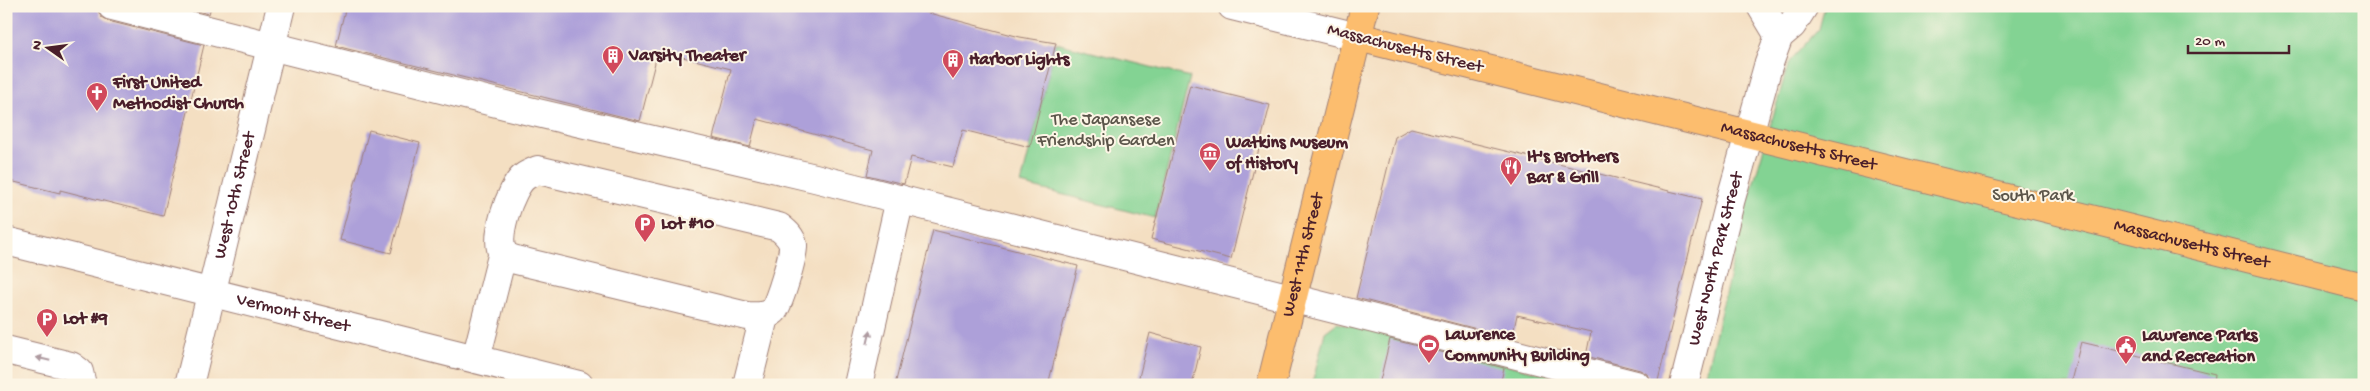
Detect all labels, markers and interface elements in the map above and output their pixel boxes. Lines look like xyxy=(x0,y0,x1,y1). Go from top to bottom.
street label: Massachusetts Street xyxy=(1325,20,1487,79)
north arrow xyxy=(22,22,72,72)
scale bar xyxy=(2188,22,2289,54)
text: 20 m xyxy=(2195,33,2225,51)
text: N xyxy=(28,39,47,52)
building icon: Varsity Theater xyxy=(601,44,625,75)
place label: Varsity Theater xyxy=(628,46,748,67)
building icon: Harbor Lights xyxy=(941,48,965,79)
place label: Harbor Lights xyxy=(969,50,1071,71)
place label: First United Methodist Church xyxy=(112,73,244,115)
church icon: First United Methodist Church xyxy=(85,81,109,112)
park label: The Japansese Friendship Garden xyxy=(1036,110,1175,152)
street label: Massachusetts Street xyxy=(1719,117,1880,176)
street label: West 10th Street xyxy=(209,128,261,261)
place label: Watkins Museum of History xyxy=(1225,133,1348,175)
museum icon: Watkins Museum of History xyxy=(1198,141,1222,172)
place label: It's Brothers Bar & Grill xyxy=(1526,147,1620,189)
restaurant icon: It's Brothers Bar & Grill xyxy=(1499,155,1523,186)
street label: West North Park Street xyxy=(1684,168,1749,348)
park label: South Park xyxy=(1992,186,2076,207)
street label: West 11th Street xyxy=(1278,189,1329,319)
parking icon: Lot #10 xyxy=(633,212,657,243)
place label: Lot #10 xyxy=(661,214,715,235)
street label: Massachusetts Street xyxy=(2112,215,2273,274)
street label: Vermont Street xyxy=(233,289,353,338)
parking icon: Lot #9 xyxy=(35,307,59,338)
place label: Lot #9 xyxy=(63,309,108,330)
place label: Lawrence Community Building xyxy=(1444,325,1590,367)
place label: Lawrence Parks and Recreation xyxy=(2141,326,2259,368)
one-way arrow xyxy=(865,330,873,345)
sports icon: Lawrence Community Building xyxy=(1417,333,1441,364)
public building icon: Lawrence Parks and Recreation xyxy=(2114,334,2138,365)
one-way arrow xyxy=(36,355,51,363)

